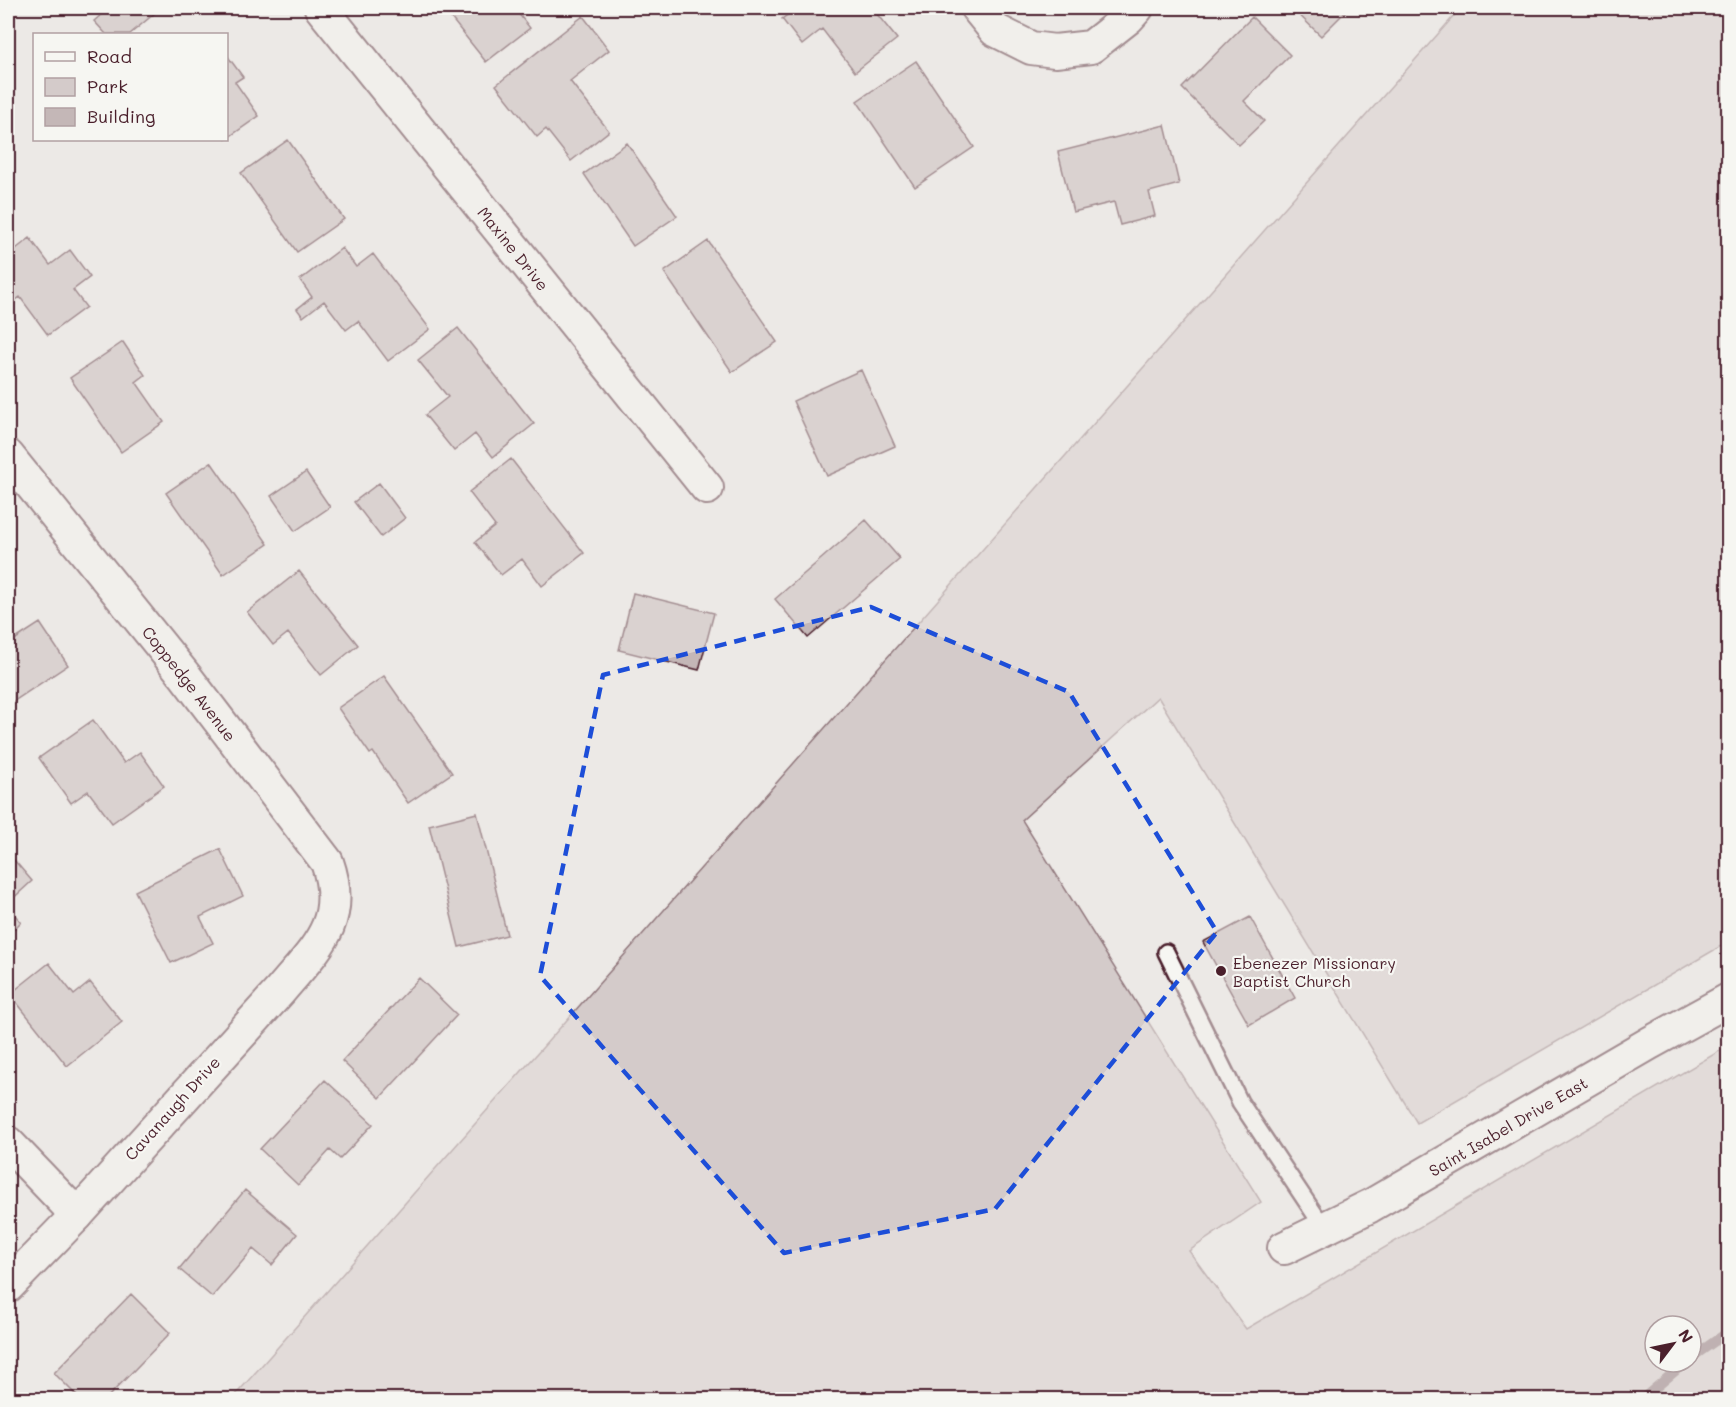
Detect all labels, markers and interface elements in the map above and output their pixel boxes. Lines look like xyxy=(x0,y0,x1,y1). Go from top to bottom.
legend xyxy=(33,33,228,141)
text: Road xyxy=(87,44,132,68)
text: Park xyxy=(87,74,128,98)
text: Building xyxy=(87,104,155,128)
street label: Maxine Drive xyxy=(474,202,554,294)
street label: Coppedge Avenue xyxy=(138,621,241,745)
place label: Ebenezer Missionary Baptist Church xyxy=(1233,952,1396,991)
marker: Ebenezer Missionary Baptist Church xyxy=(1214,964,1228,978)
street label: Cavanaugh Drive xyxy=(120,1052,224,1164)
street label: Saint Isabel Drive East xyxy=(1424,1071,1591,1180)
north arrow xyxy=(1643,1314,1703,1374)
text: N xyxy=(1674,1325,1698,1347)

